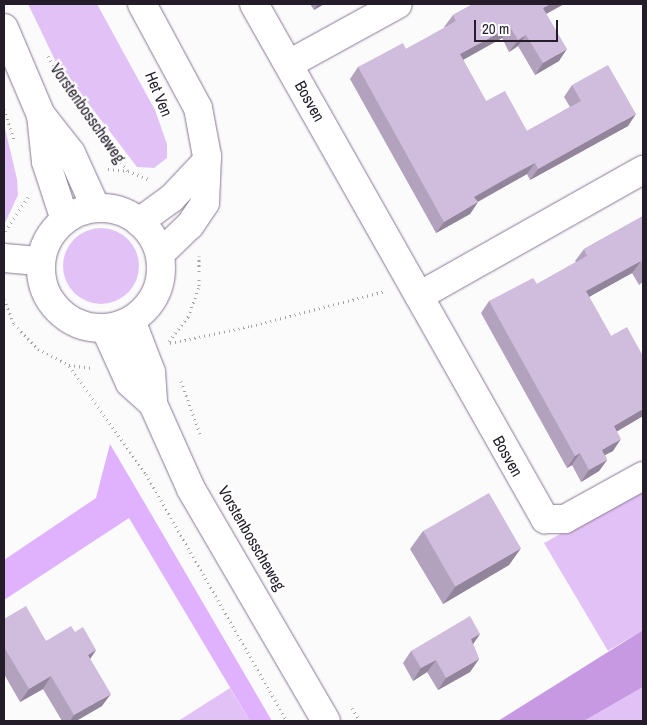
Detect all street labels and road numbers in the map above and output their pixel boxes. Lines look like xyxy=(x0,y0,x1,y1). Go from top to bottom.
street label: Vorstenbosscheweg xyxy=(46,59,130,167)
street label: Het Ven xyxy=(141,69,177,119)
street label: Bosven xyxy=(291,77,329,125)
street label: Bosven xyxy=(489,432,527,480)
street label: Vorstenbosscheweg xyxy=(214,482,290,594)

